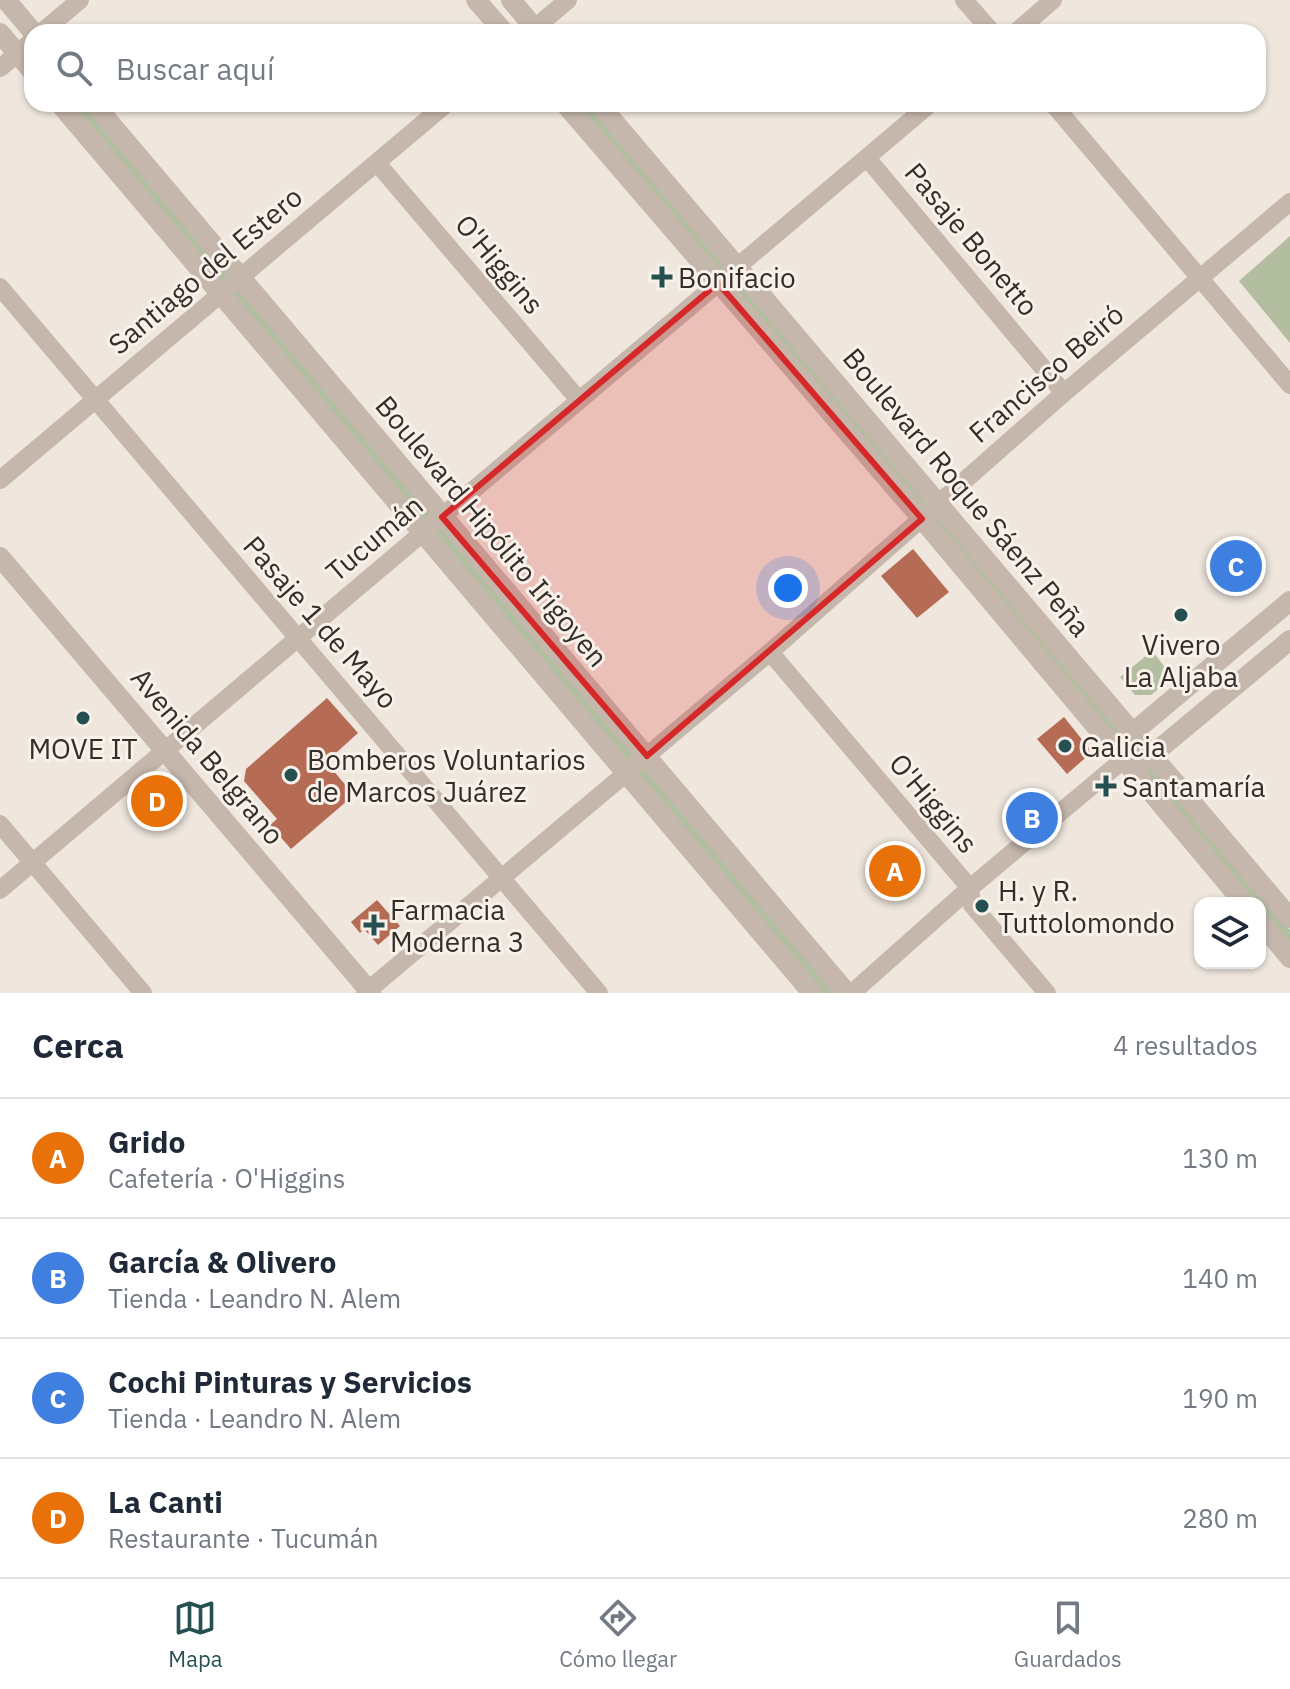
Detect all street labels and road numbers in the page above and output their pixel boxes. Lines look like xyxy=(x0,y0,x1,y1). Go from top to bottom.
street label: Pasaje Bonetto xyxy=(897,155,1047,323)
street label: Santiago del Estero xyxy=(100,178,310,362)
street label: O'Higgins xyxy=(447,206,553,322)
street label: Francisco Beiró xyxy=(961,296,1131,450)
street label: Boulevard Roque Sáenz Peña xyxy=(835,340,1099,644)
street label: Boulevard Hipólito Irigoyen xyxy=(368,388,616,674)
street label: Tucumán xyxy=(318,487,430,589)
street label: Pasaje 1 de Mayo xyxy=(236,528,406,716)
street label: Avenida Belgrano xyxy=(123,660,293,852)
street label: O'Higgins xyxy=(881,745,987,861)

